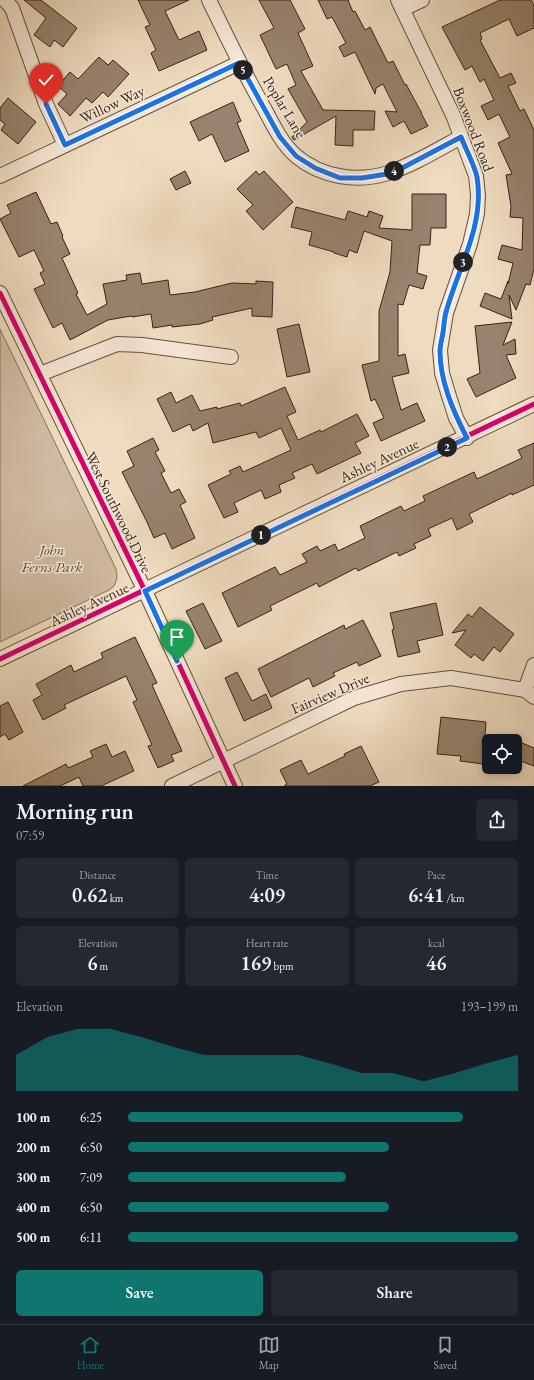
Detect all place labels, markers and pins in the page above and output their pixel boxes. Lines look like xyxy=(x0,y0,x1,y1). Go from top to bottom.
pin: 5 xyxy=(233,60,253,80)
pin xyxy=(29,63,63,104)
pin: 4 xyxy=(384,161,404,181)
pin: 3 xyxy=(453,252,473,272)
pin: 2 xyxy=(437,437,457,457)
pin: 1 xyxy=(251,525,271,545)
pin xyxy=(160,620,194,661)

